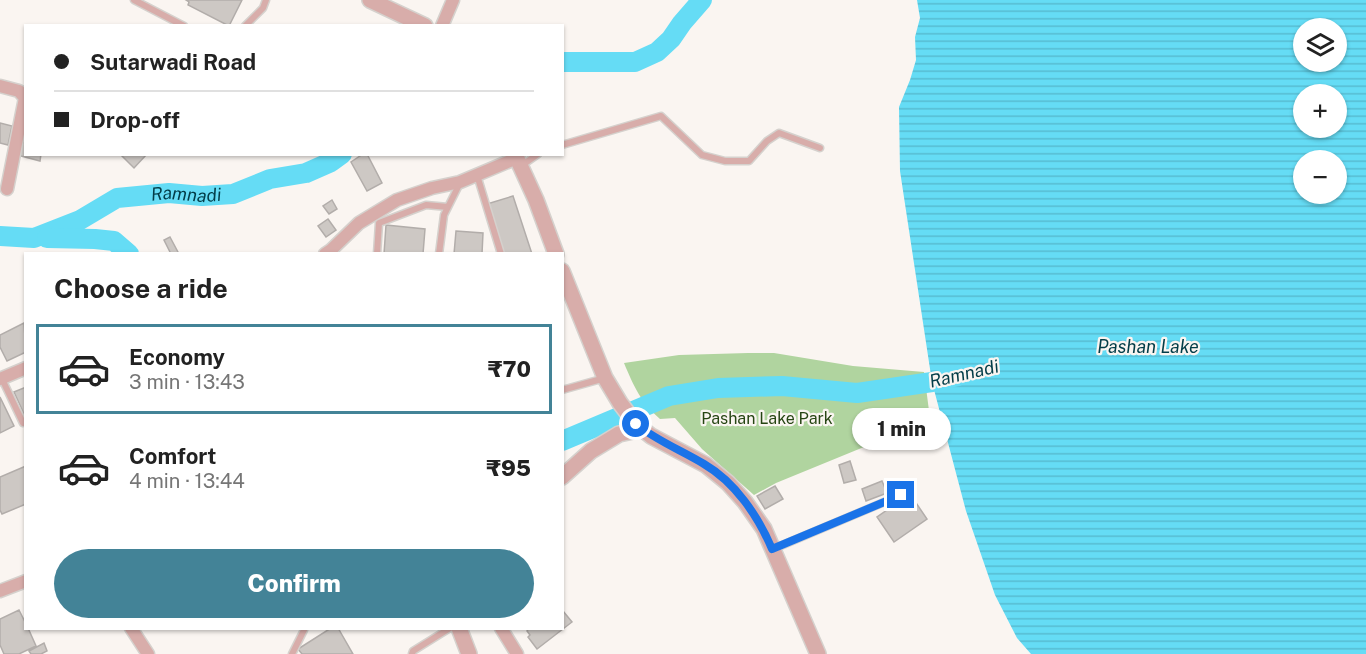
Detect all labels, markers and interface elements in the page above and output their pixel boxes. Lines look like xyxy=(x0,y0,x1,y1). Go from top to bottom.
map controls xyxy=(1293,18,1347,204)
button: layers xyxy=(1293,18,1347,72)
text: Sutarwadi Road xyxy=(90,49,256,75)
button: + xyxy=(1293,84,1347,138)
text: Drop-off xyxy=(90,107,180,133)
button: − xyxy=(1293,150,1347,204)
water label: Ramnadi xyxy=(150,182,223,206)
text: Choose a ride xyxy=(54,272,228,304)
water label: Pashan Lake xyxy=(1097,336,1199,357)
icon: car xyxy=(57,342,111,396)
text: Economy xyxy=(129,344,225,370)
water label: Ramnadi xyxy=(927,355,1001,392)
text: ₹70 xyxy=(488,356,531,382)
text: 3 min · 13:43 xyxy=(129,370,245,394)
callout: 1 min xyxy=(852,408,950,450)
park label: Pashan Lake Park xyxy=(701,409,833,428)
route start xyxy=(622,410,649,437)
text: 1 min xyxy=(877,417,926,441)
icon: car xyxy=(57,441,111,495)
text: Comfort xyxy=(129,443,216,469)
text: ₹95 xyxy=(486,455,531,481)
text: 4 min · 13:44 xyxy=(129,469,245,493)
route end xyxy=(887,481,914,508)
button: Confirm xyxy=(54,549,534,618)

